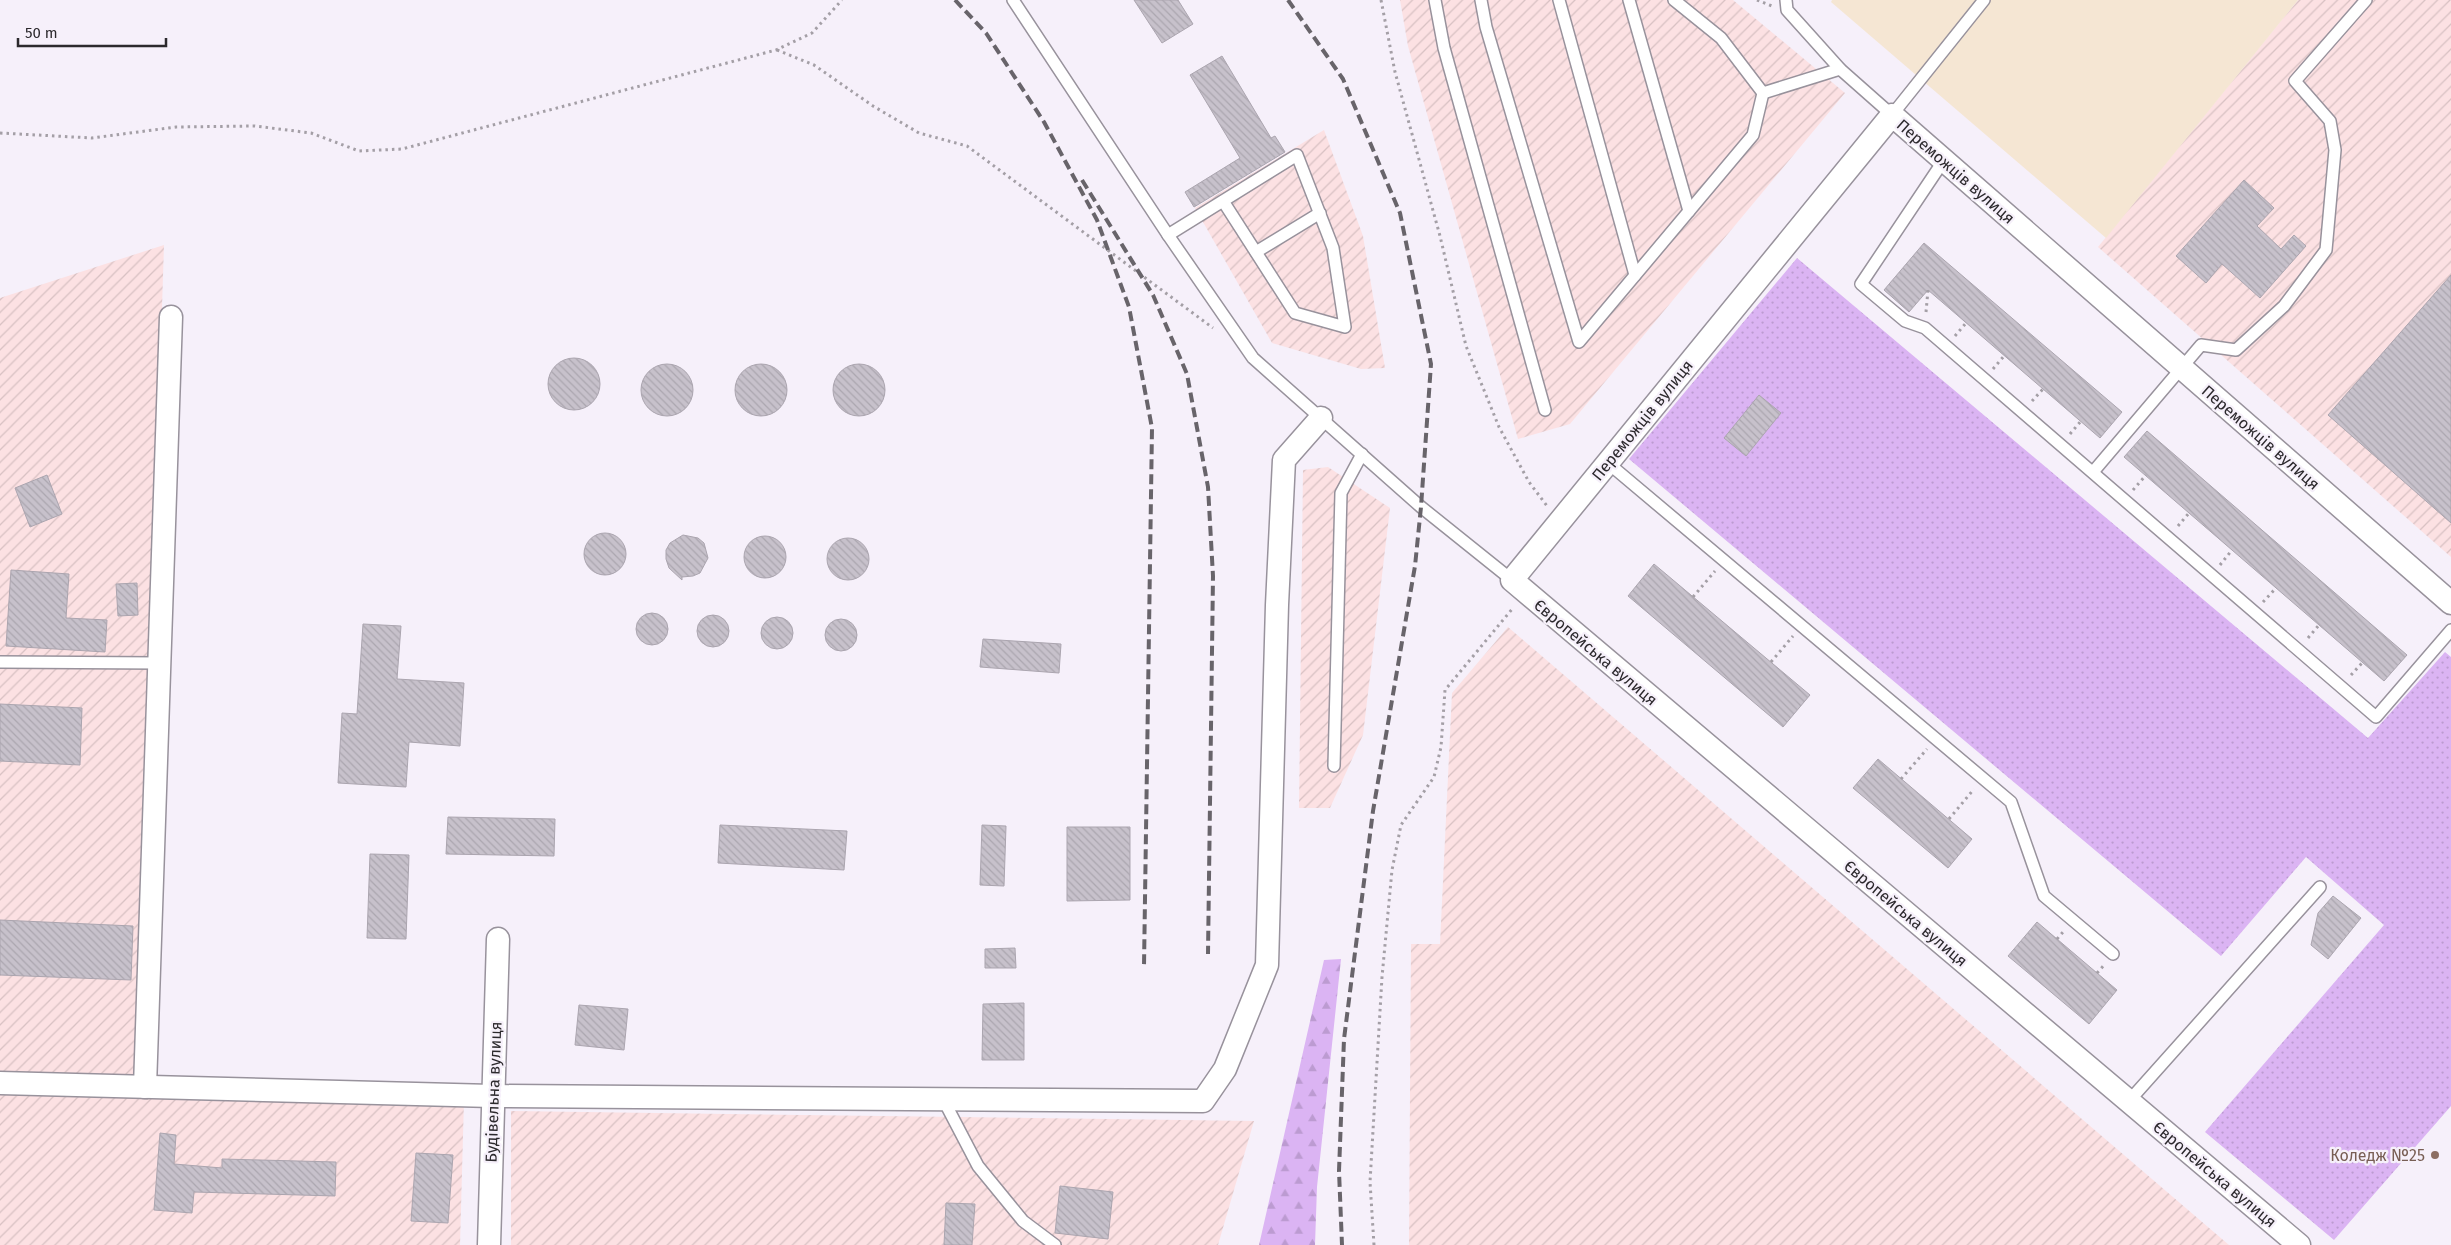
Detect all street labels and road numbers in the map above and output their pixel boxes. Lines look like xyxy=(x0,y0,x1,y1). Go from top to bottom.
street label: Переможців вулиця xyxy=(1893,115,2018,228)
street label: Переможців вулиця xyxy=(1588,356,1697,485)
street label: Переможців вулиця xyxy=(2198,381,2323,494)
street label: Європейська вулиця xyxy=(1530,595,1661,709)
street label: Європейська вулиця xyxy=(1840,856,1971,970)
street label: Будівельна вулиця xyxy=(482,1021,505,1163)
street label: Європейська вулиця xyxy=(2149,1117,2280,1231)

